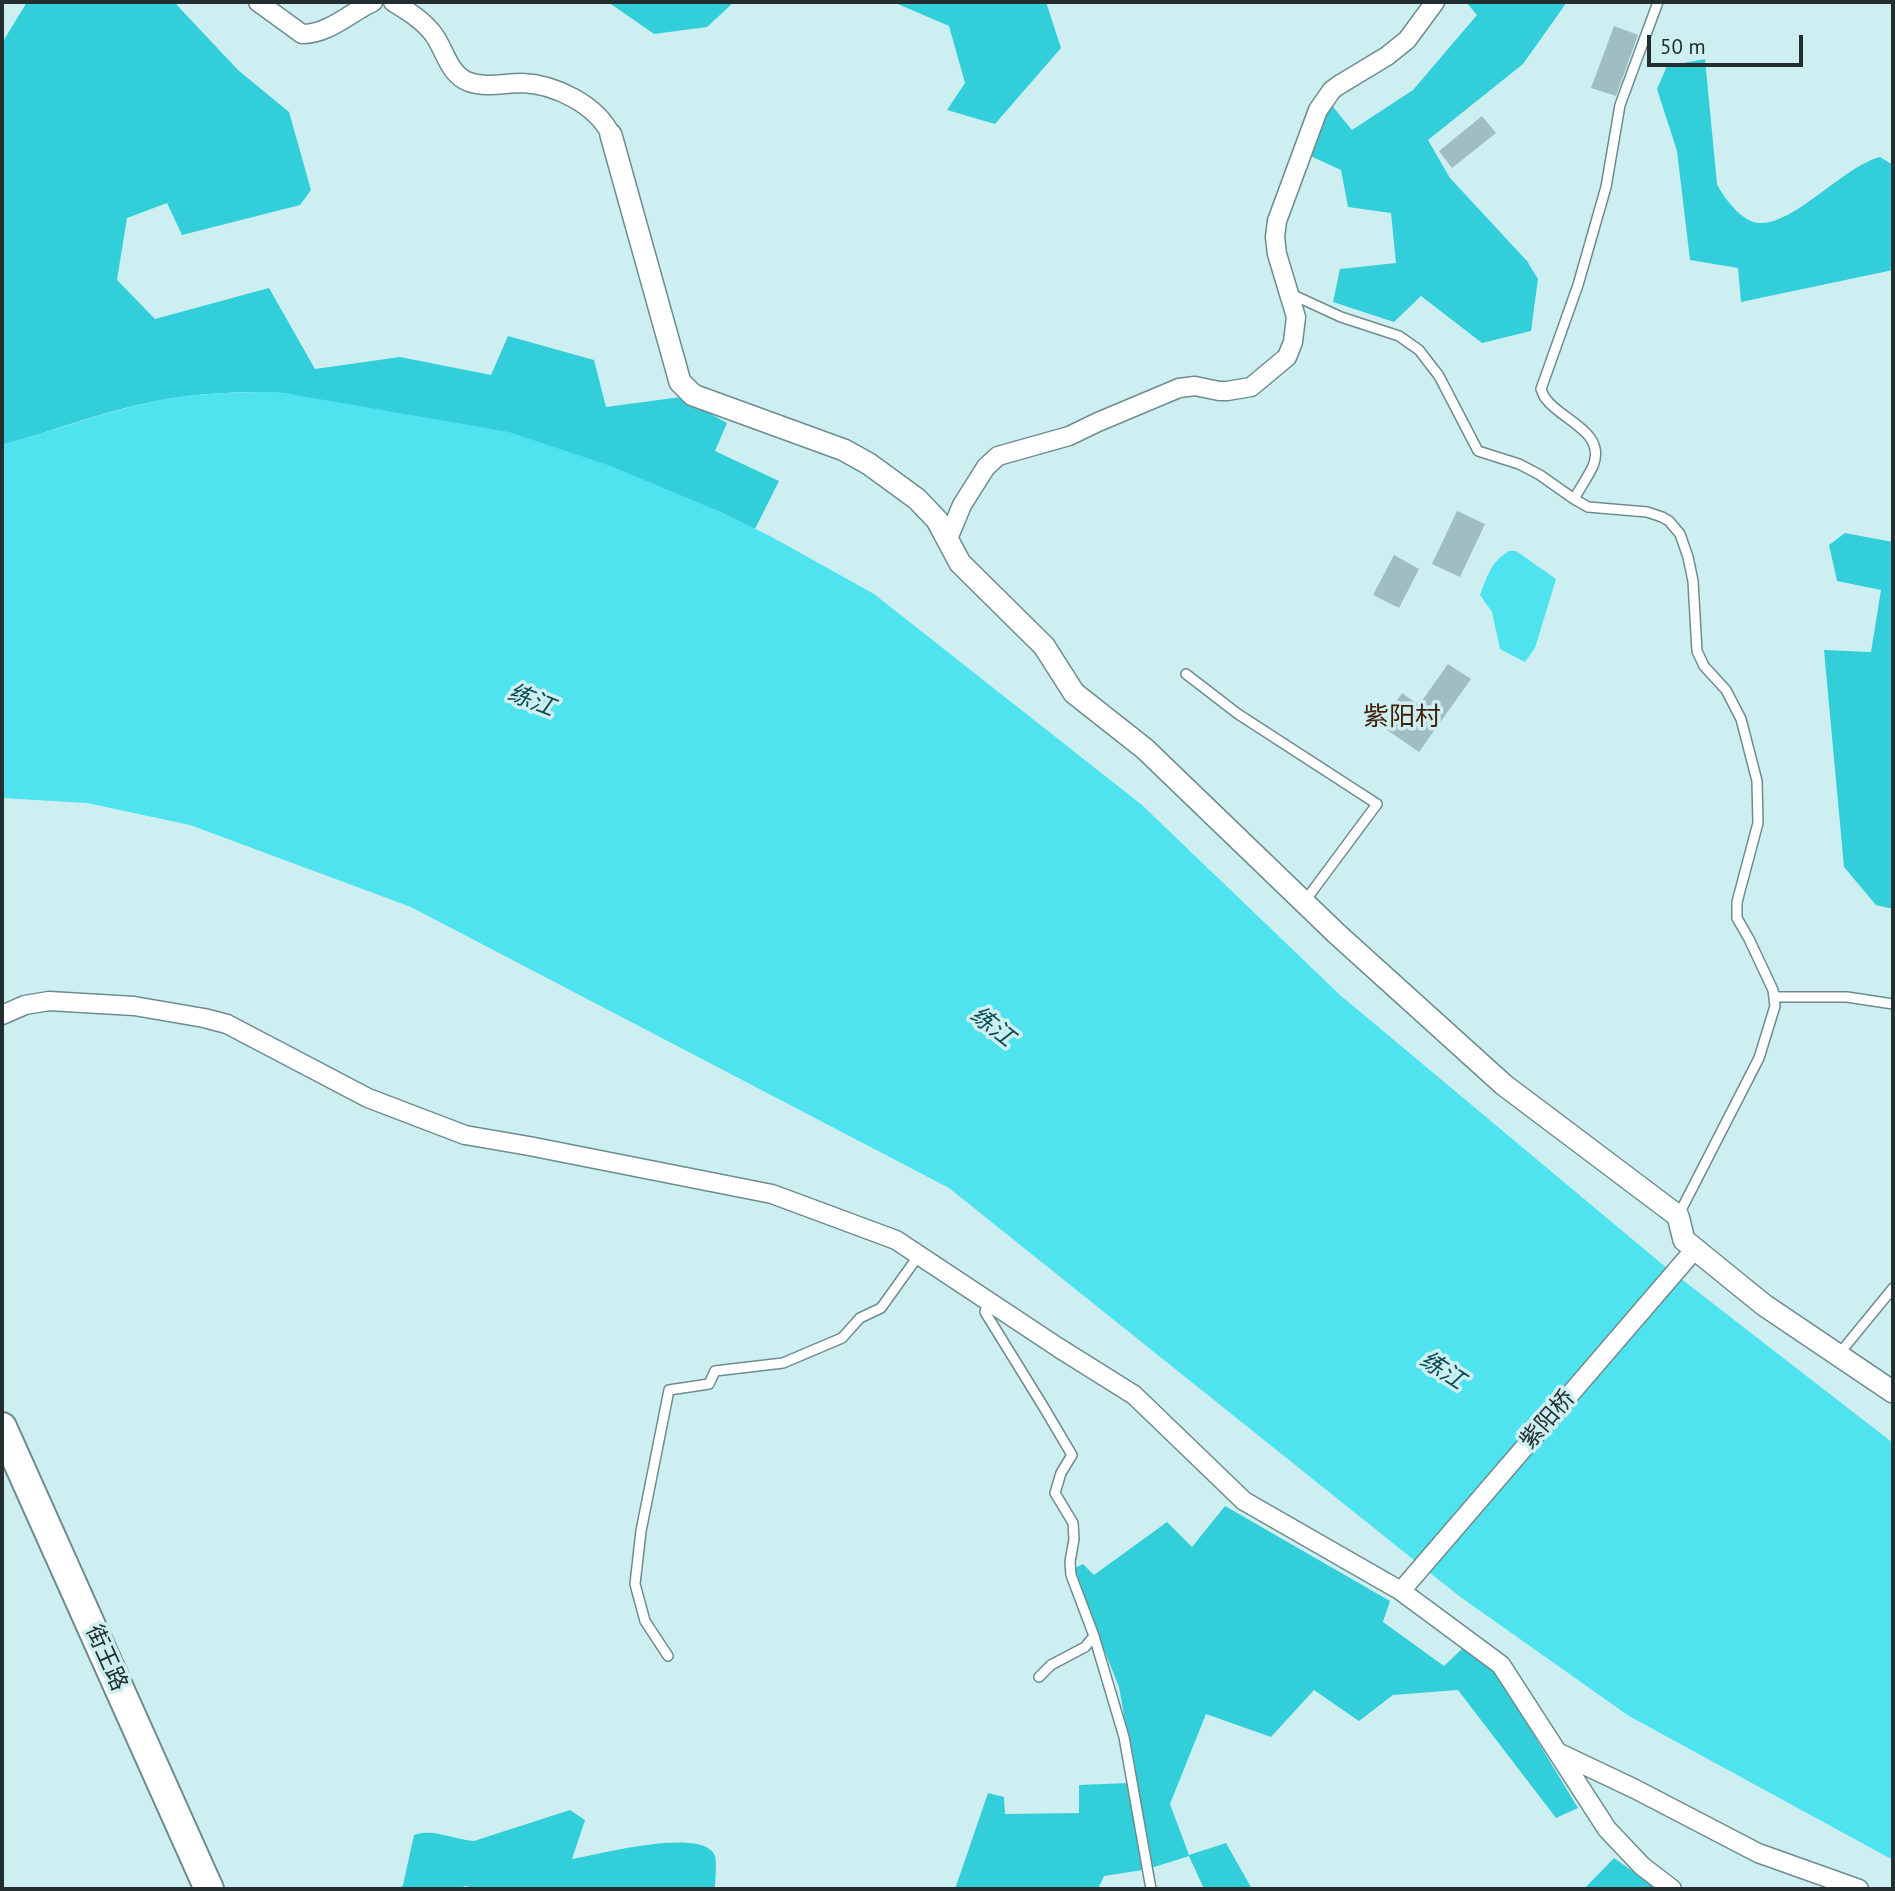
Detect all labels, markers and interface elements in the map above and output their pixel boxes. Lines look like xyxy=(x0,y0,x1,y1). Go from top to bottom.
scale bar xyxy=(1650,21,1806,65)
text: 50 m xyxy=(1660,33,1706,60)
water label: 练江 xyxy=(503,679,559,723)
district label: 紫阳村 xyxy=(1363,702,1441,734)
water label: 练江 xyxy=(964,1001,1020,1053)
water label: 练江 xyxy=(1414,1346,1470,1396)
street label: 紫阳桥 xyxy=(1515,1385,1581,1455)
street label: 街王路 xyxy=(79,1621,133,1695)

